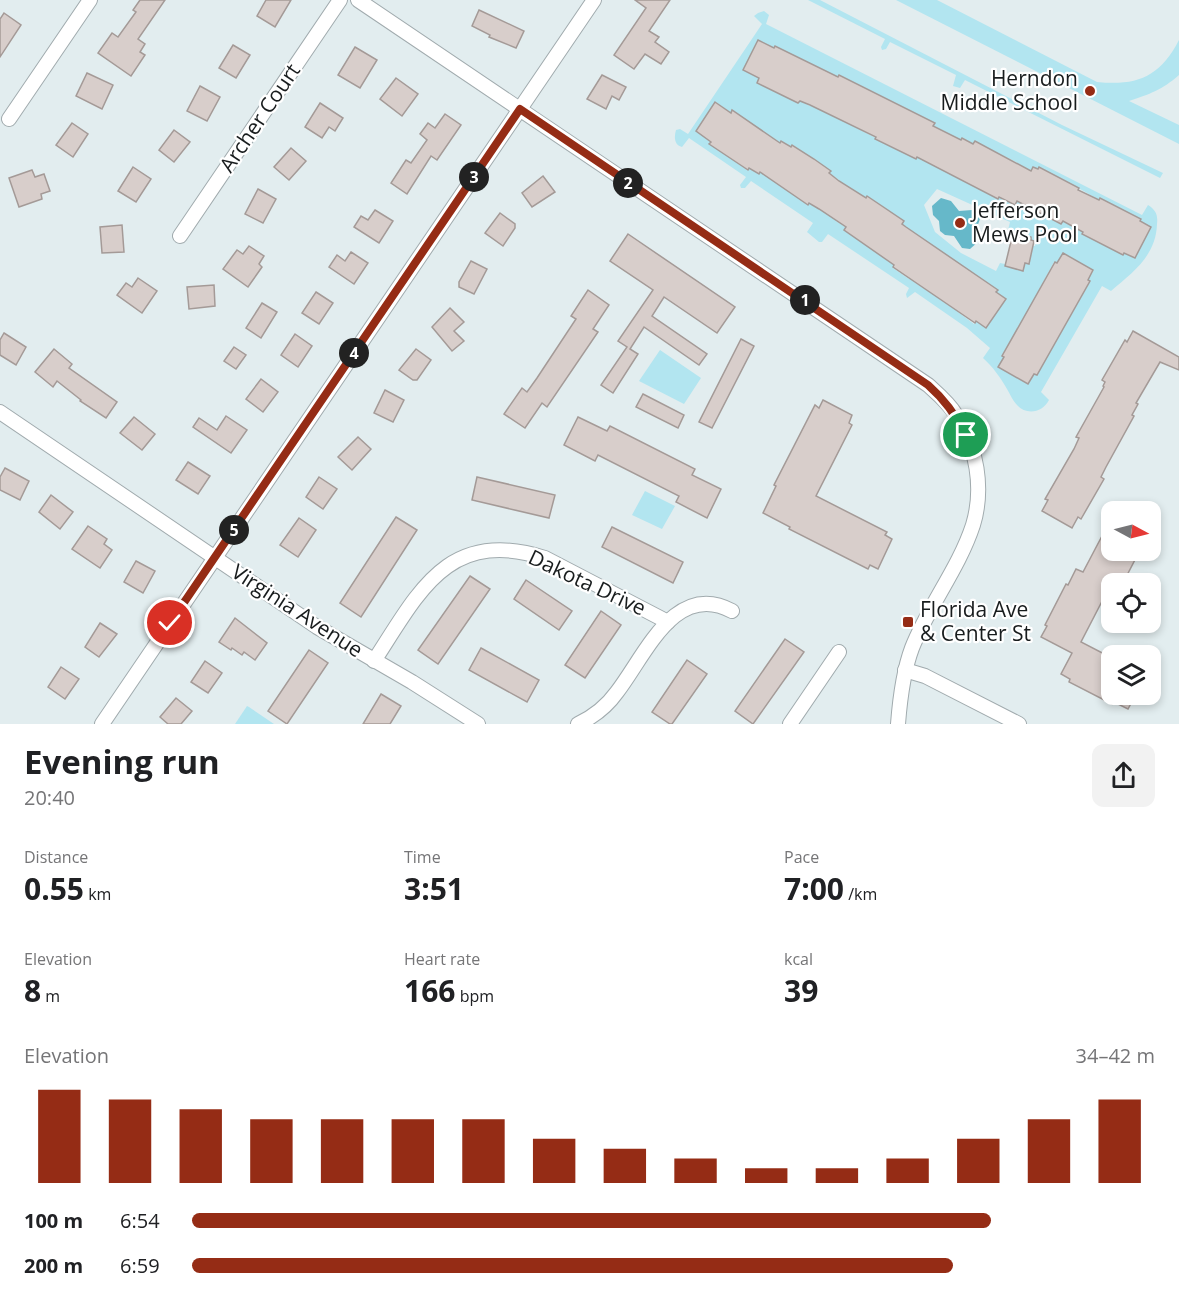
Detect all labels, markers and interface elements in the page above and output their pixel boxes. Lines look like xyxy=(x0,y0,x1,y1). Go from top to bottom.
street label: Archer Court xyxy=(212,58,306,177)
place label: Herndon Middle School xyxy=(941,64,1078,116)
marker: Herndon Middle School xyxy=(1083,84,1097,98)
pin: 3 xyxy=(459,162,489,192)
text: 3 xyxy=(469,166,479,188)
pin: 2 xyxy=(613,168,643,198)
text: 2 xyxy=(623,172,633,194)
place label: Jefferson Mews Pool xyxy=(970,196,1078,248)
marker: Jefferson Mews Pool xyxy=(953,216,967,230)
pin: 1 xyxy=(790,285,820,315)
text: 1 xyxy=(800,289,810,311)
pin: 4 xyxy=(339,338,369,368)
text: 4 xyxy=(349,342,359,364)
pin xyxy=(940,409,991,460)
icon: arrive xyxy=(949,418,982,451)
north arrow xyxy=(1101,501,1161,561)
map controls xyxy=(1101,501,1161,705)
pin: 5 xyxy=(219,515,249,545)
text: 5 xyxy=(229,519,239,541)
street label: Dakota Drive xyxy=(524,543,651,622)
street label: Virginia Avenue xyxy=(226,557,369,663)
button: locate xyxy=(1101,573,1161,633)
place label: Florida Ave & Center St xyxy=(920,595,1031,647)
pin xyxy=(144,597,195,648)
icon: check xyxy=(153,606,186,639)
marker: Florida Ave & Center St xyxy=(901,615,915,629)
button: layers xyxy=(1101,645,1161,705)
text: Evening run xyxy=(24,739,220,784)
button: share xyxy=(1092,744,1155,807)
text: 20:40 xyxy=(24,784,75,811)
text: Distance xyxy=(24,846,88,868)
text: Time xyxy=(404,846,441,868)
text: Pace xyxy=(784,846,819,868)
text: 0.55 xyxy=(24,868,84,909)
text: 3:51 xyxy=(404,868,464,909)
text: 7:00 xyxy=(784,868,844,909)
text: km xyxy=(84,883,111,905)
text: /km xyxy=(844,883,877,905)
text: Elevation xyxy=(24,948,92,970)
text: Heart rate xyxy=(404,948,480,970)
text: kcal xyxy=(784,948,813,970)
text: 8 xyxy=(24,970,41,1011)
text: 166 xyxy=(404,970,455,1011)
text: 39 xyxy=(784,970,818,1011)
text: m xyxy=(41,985,60,1007)
text: bpm xyxy=(455,985,494,1007)
text: Elevation xyxy=(24,1042,109,1069)
text: 34–42 m xyxy=(1076,1042,1155,1069)
text: 100 m xyxy=(24,1207,83,1234)
text: 6:54 xyxy=(120,1207,160,1234)
text: 200 m xyxy=(24,1252,83,1279)
text: 6:59 xyxy=(120,1252,160,1279)

